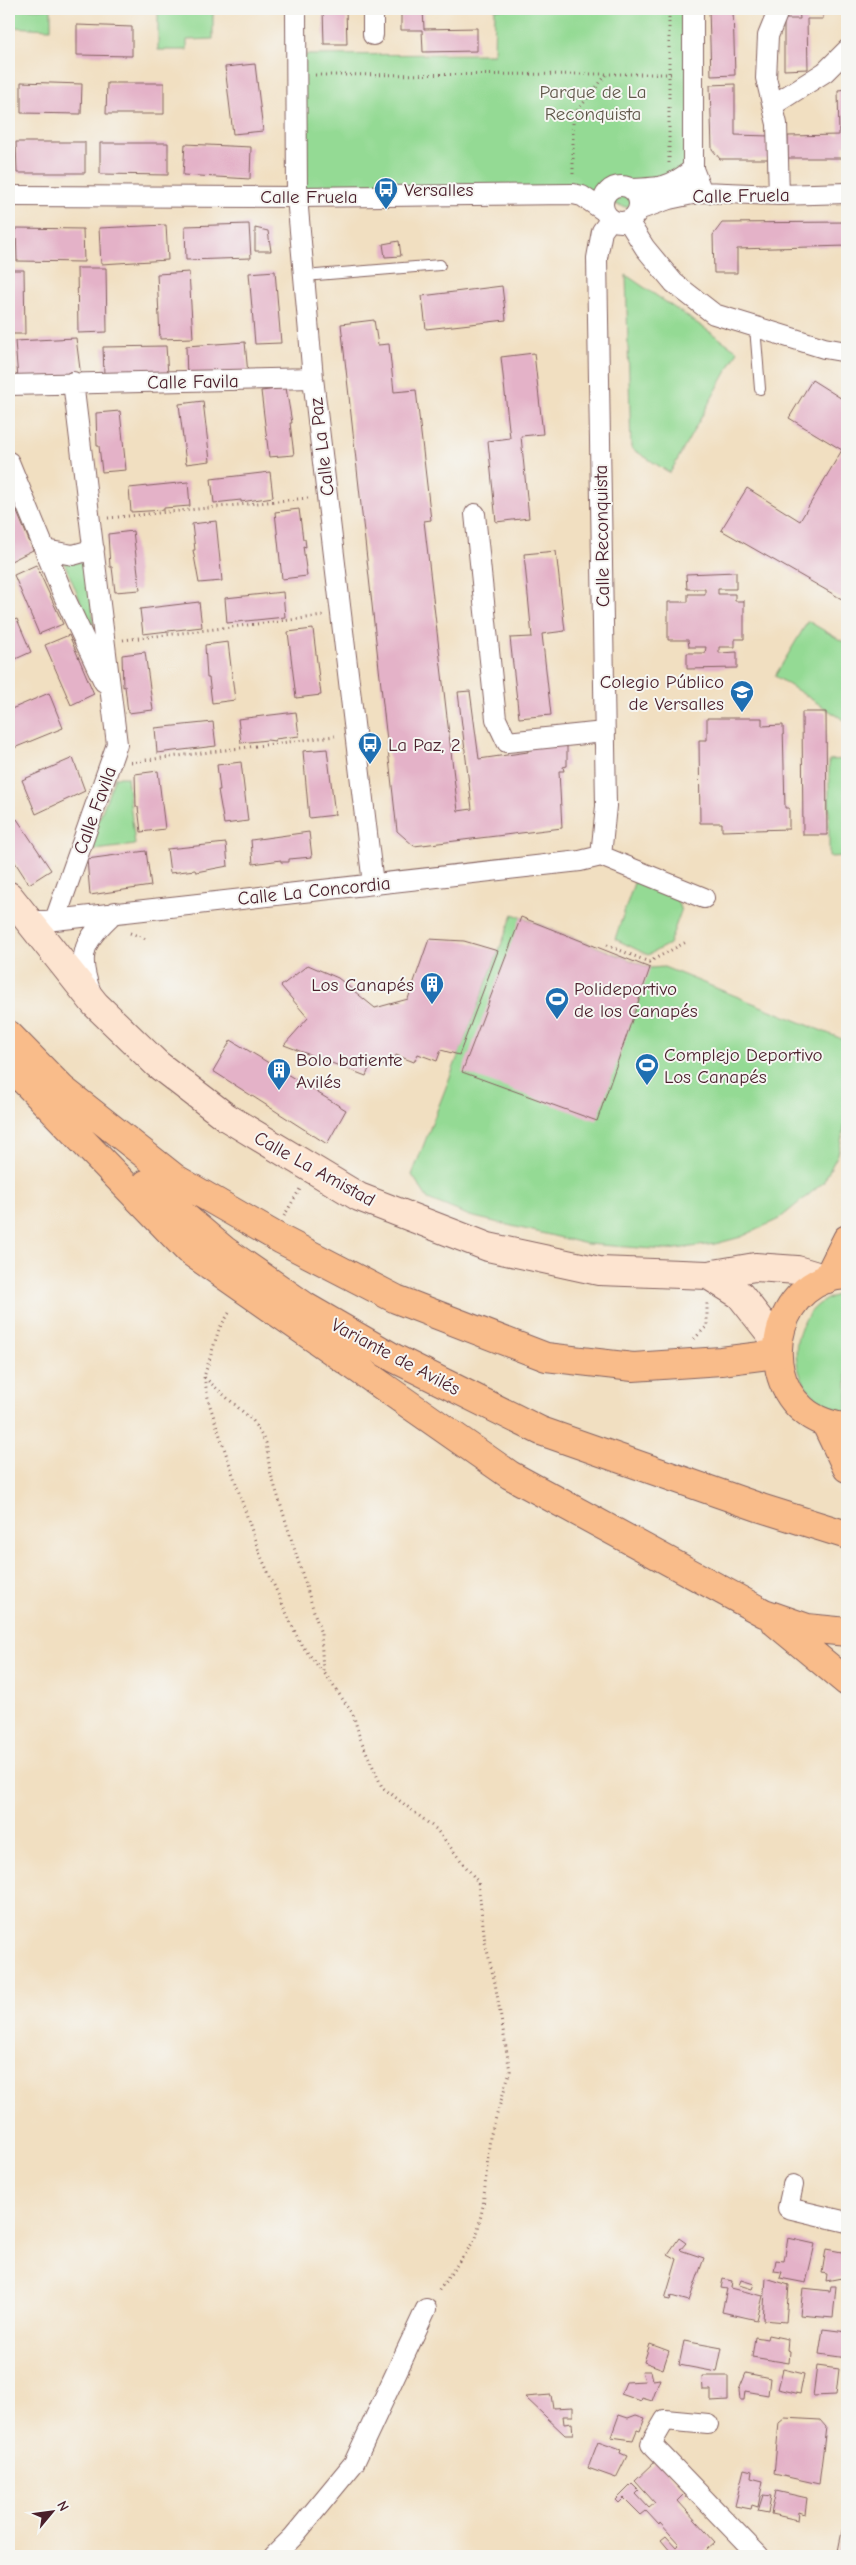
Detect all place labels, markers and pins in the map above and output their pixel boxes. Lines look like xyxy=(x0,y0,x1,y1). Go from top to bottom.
bus stop icon: Versalles xyxy=(373,176,399,210)
place label: Versalles xyxy=(404,179,474,201)
place label: Colegio Público de Versalles xyxy=(600,671,724,715)
school or university icon: Colegio Público de Versalles xyxy=(729,679,755,713)
bus stop icon: La Paz, 2 xyxy=(357,731,383,765)
place label: La Paz, 2 xyxy=(388,734,461,756)
building icon: Los Canapés xyxy=(419,971,445,1005)
place label: Los Canapés xyxy=(311,974,414,996)
place label: Polideportivo de los Canapés xyxy=(574,978,698,1022)
sports icon: Polideportivo de los Canapés xyxy=(544,986,570,1020)
place label: Complejo Deportivo Los Canapés xyxy=(664,1044,823,1088)
place label: Bolo batiente Avilés xyxy=(296,1049,403,1093)
sports icon: Complejo Deportivo Los Canapés xyxy=(634,1052,660,1086)
building icon: Bolo batiente Avilés xyxy=(266,1057,292,1091)

